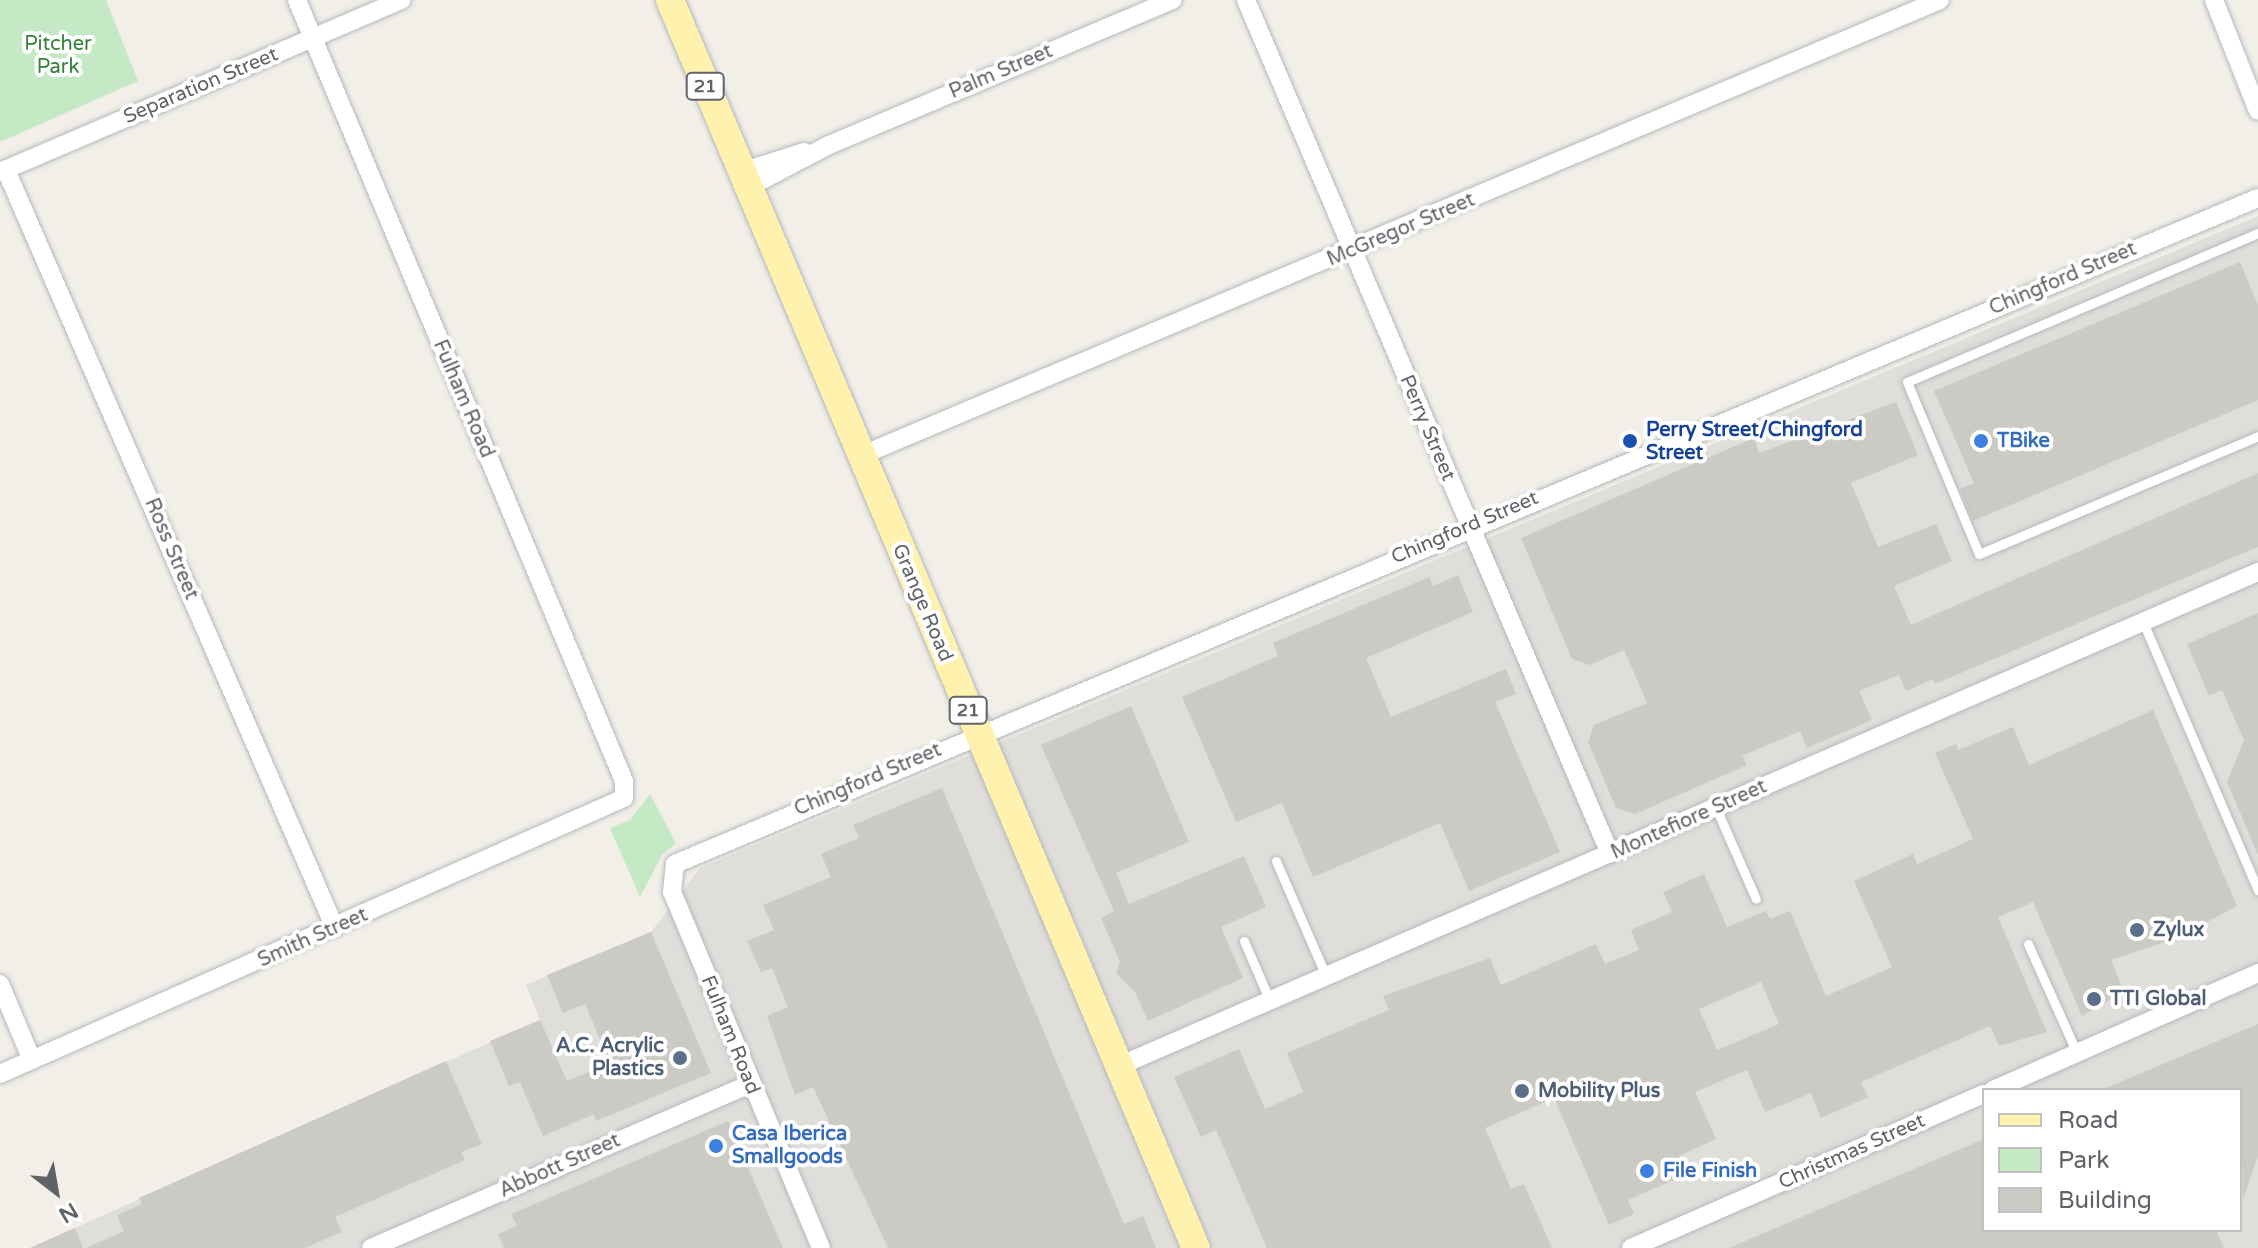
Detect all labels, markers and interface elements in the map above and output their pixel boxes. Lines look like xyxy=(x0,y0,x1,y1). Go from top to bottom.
park label: Pitcher Park xyxy=(24,32,92,79)
street label: Palm Street xyxy=(946,39,1056,105)
street label: Separation Street xyxy=(120,43,282,129)
road number: 21 xyxy=(685,72,725,100)
street label: McGregor Street xyxy=(1324,188,1478,272)
street label: Chingford Street xyxy=(1986,237,2140,321)
street label: Fulham Road xyxy=(427,336,499,462)
street label: Perry Street xyxy=(1394,371,1460,485)
place label: Perry Street/Chingford Street xyxy=(1646,418,1863,465)
place label: TBike xyxy=(1997,429,2050,453)
marker: Perry Street/Chingford Street xyxy=(1621,432,1639,450)
marker: TBike xyxy=(1972,432,1990,450)
street label: Chingford Street xyxy=(1388,486,1542,570)
street label: Ross Street xyxy=(139,495,203,603)
street label: Grange Road xyxy=(886,540,958,666)
road number: 21 xyxy=(948,696,988,724)
street label: Chingford Street xyxy=(791,738,945,822)
street label: Montefiore Street xyxy=(1607,775,1771,865)
street label: Smith Street xyxy=(254,903,372,973)
place label: Zylux xyxy=(2153,918,2204,942)
marker: Zylux xyxy=(2128,921,2146,939)
street label: Fulham Road xyxy=(695,972,765,1098)
place label: TTI Global xyxy=(2110,987,2206,1011)
marker: TTI Global xyxy=(2085,990,2103,1008)
place label: A.C. Acrylic Plastics xyxy=(556,1034,664,1081)
marker: A.C. Acrylic Plastics xyxy=(671,1049,689,1067)
place label: Mobility Plus xyxy=(1538,1079,1660,1103)
marker: Mobility Plus xyxy=(1513,1082,1531,1100)
legend xyxy=(1982,1088,2242,1232)
text: Road xyxy=(2058,1106,2118,1135)
street label: Christmas Street xyxy=(1775,1109,1929,1195)
place label: Casa Iberica Smallgoods xyxy=(732,1122,847,1169)
street label: Abbott Street xyxy=(496,1129,624,1203)
marker: Casa Iberica Smallgoods xyxy=(707,1137,725,1155)
text: Park xyxy=(2058,1146,2109,1175)
north arrow xyxy=(16,1152,96,1232)
place label: File Finish xyxy=(1663,1159,1757,1183)
marker: File Finish xyxy=(1638,1162,1656,1180)
text: Building xyxy=(2058,1186,2152,1215)
text: N xyxy=(54,1197,83,1228)

